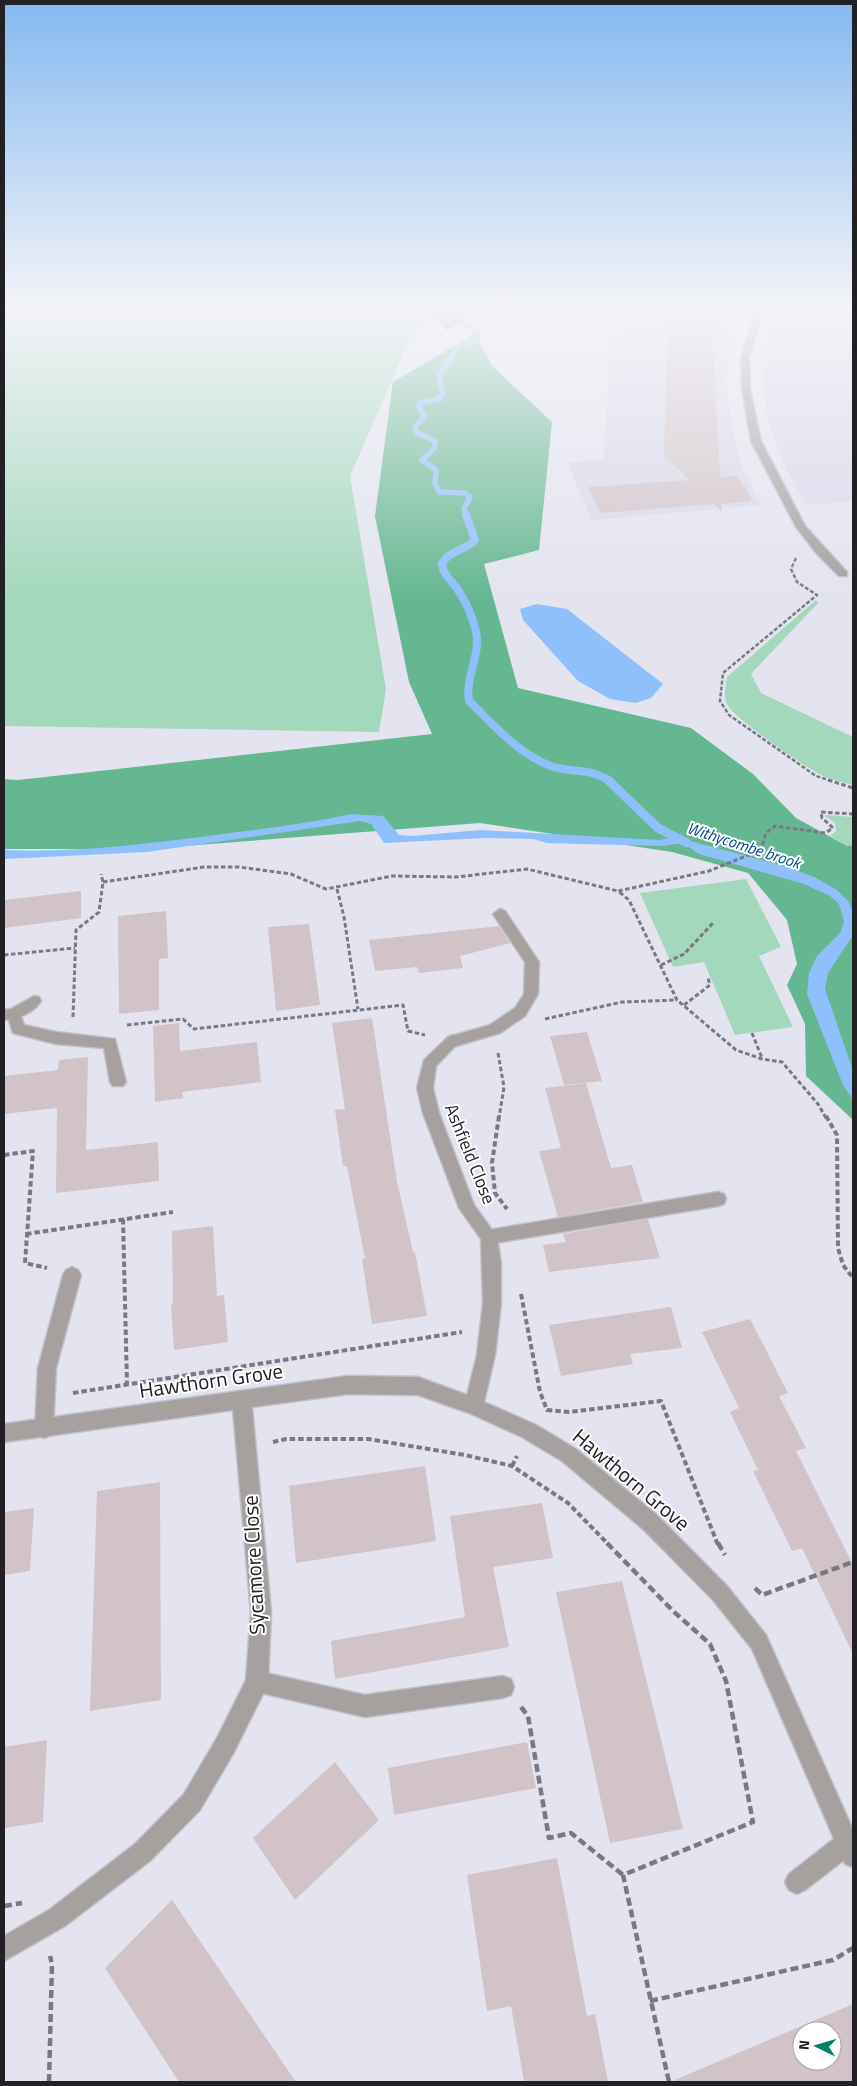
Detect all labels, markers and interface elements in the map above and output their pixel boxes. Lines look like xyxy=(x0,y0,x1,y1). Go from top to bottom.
water label: Withycombe brook xyxy=(684,815,806,875)
street label: Ashfield Close xyxy=(438,1099,503,1208)
street label: Hawthorn Grove xyxy=(137,1354,285,1406)
street label: Hawthorn Grove xyxy=(566,1420,697,1538)
street label: Sycamore Close xyxy=(233,1495,273,1636)
north arrow xyxy=(792,2021,842,2071)
text: N xyxy=(793,2039,814,2051)

